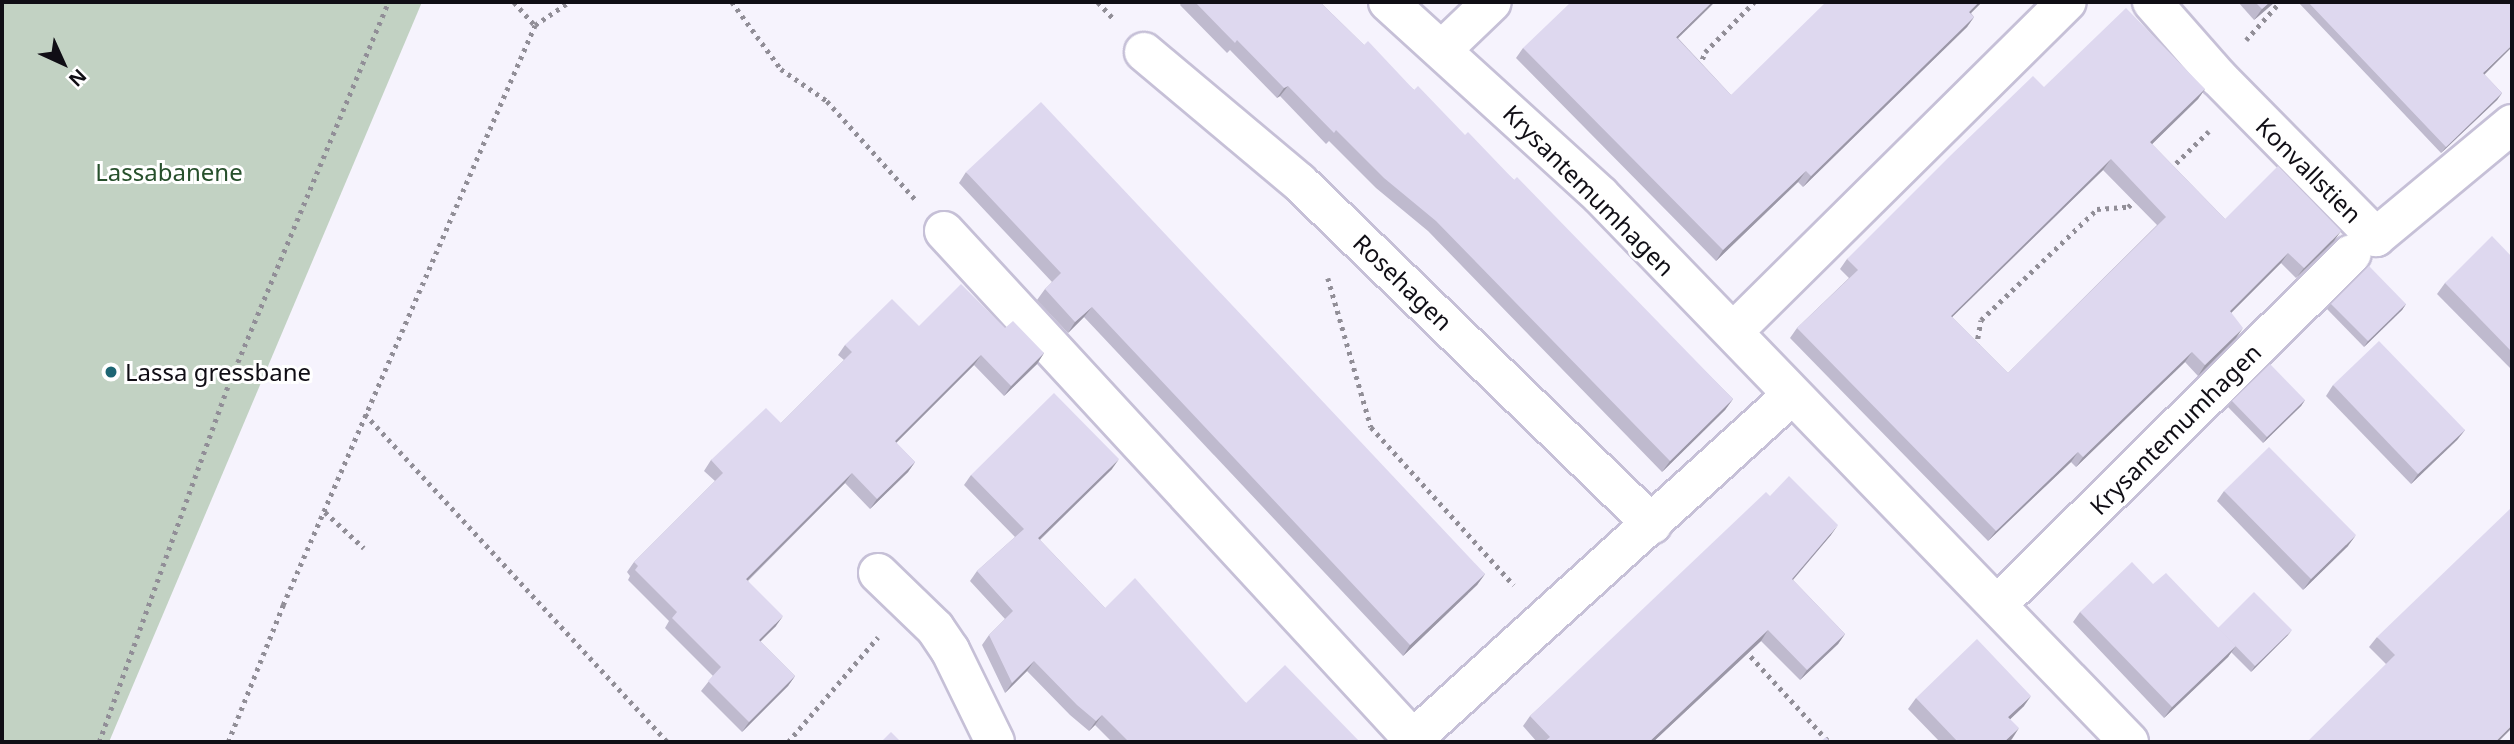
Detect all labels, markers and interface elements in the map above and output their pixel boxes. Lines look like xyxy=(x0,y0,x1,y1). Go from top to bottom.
north arrow xyxy=(28,28,98,98)
text: N xyxy=(63,63,93,92)
street label: Krysantemumhagen xyxy=(1497,98,1681,282)
street label: Konvallstien xyxy=(2250,111,2368,229)
park label: Lassabanene xyxy=(95,158,243,186)
street label: Rosehagen xyxy=(1348,228,1458,336)
street label: Krysantemumhagen xyxy=(2083,337,2267,521)
place label: Lassa gressbane xyxy=(125,358,311,386)
marker: Lassa gressbane xyxy=(103,364,119,380)

